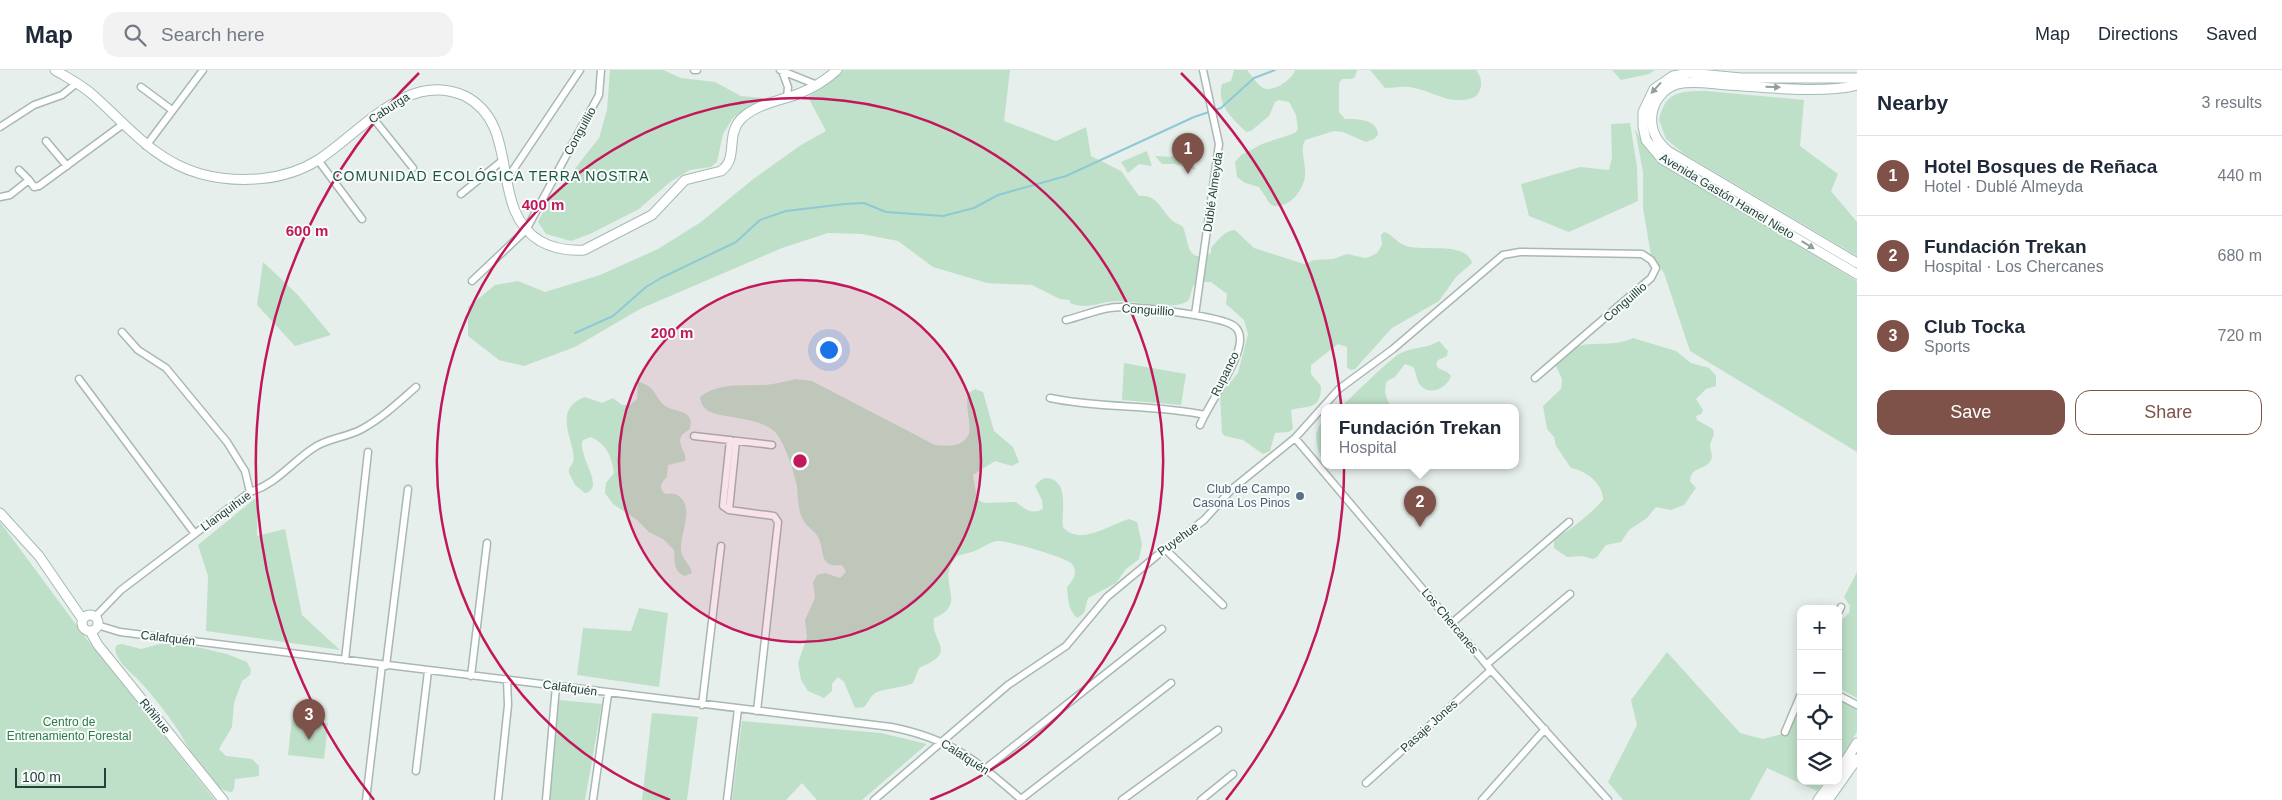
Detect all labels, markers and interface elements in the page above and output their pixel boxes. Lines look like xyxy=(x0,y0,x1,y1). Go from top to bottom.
search box xyxy=(103,12,453,57)
text: Map xyxy=(25,21,73,48)
icon: search xyxy=(121,21,149,49)
text: Search here xyxy=(161,24,265,45)
text: Map xyxy=(2035,24,2070,44)
text: Directions xyxy=(2098,24,2178,44)
text: Saved xyxy=(2206,24,2257,44)
one-way arrow xyxy=(1650,82,1662,94)
one-way arrow xyxy=(1765,84,1781,92)
street label: Caburga xyxy=(366,89,412,126)
text: Nearby xyxy=(1877,91,1948,114)
text: 3 results xyxy=(2202,94,2262,111)
street label: Conguillio xyxy=(561,104,599,157)
pin: 1 xyxy=(1172,133,1204,174)
street label: Avenida Gastón Hamel Nieto xyxy=(1657,150,1797,242)
street label: Dublé Almeyda xyxy=(1200,151,1226,233)
text: Hotel Bosques de Reñaca xyxy=(1924,156,2157,177)
text: 1 xyxy=(1889,167,1897,184)
text: 440 m xyxy=(2218,167,2262,184)
district label: COMUNIDAD ECOLÓGICA TERRA NOSTRA xyxy=(332,168,650,184)
text: Hotel · Dublé Almeyda xyxy=(1924,178,2083,195)
text: 400 m xyxy=(522,196,564,213)
text: 600 m xyxy=(286,222,328,239)
text: Fundación Trekan xyxy=(1924,236,2087,257)
one-way arrow xyxy=(1801,241,1814,250)
text: 2 xyxy=(1889,247,1897,264)
text: 680 m xyxy=(2218,247,2262,264)
text: Hospital · Los Chercanes xyxy=(1924,258,2104,275)
street label: Conguillio xyxy=(1601,279,1650,325)
street label: Conguillio xyxy=(1121,301,1175,319)
text: Club Tocka xyxy=(1924,316,2025,337)
text: 200 m xyxy=(651,324,693,341)
text: 3 xyxy=(1889,327,1897,344)
text: 720 m xyxy=(2218,327,2262,344)
your location xyxy=(816,337,842,363)
text: Sports xyxy=(1924,338,1970,355)
street label: Rupanco xyxy=(1208,349,1242,399)
button: Save xyxy=(1877,390,2065,435)
button: Share xyxy=(2075,390,2262,435)
popup xyxy=(1321,404,1519,469)
text: Fundación Trekan xyxy=(1339,417,1501,438)
text: Hospital xyxy=(1339,439,1397,456)
centre of rings xyxy=(791,452,809,470)
place label: Club de Campo Casona Los Pinos xyxy=(1193,482,1290,510)
pin: 2 xyxy=(1404,486,1436,527)
street label: Llanquihue xyxy=(198,488,254,534)
marker: Club de Campo Casona Los Pinos xyxy=(1294,490,1306,502)
street label: Puyehue xyxy=(1155,519,1202,559)
street label: Los Chercanes xyxy=(1419,586,1481,656)
map controls xyxy=(1797,605,1842,785)
button: + xyxy=(1797,605,1842,650)
street label: Calafquén xyxy=(140,628,196,648)
button: − xyxy=(1797,650,1842,695)
street label: Calafquén xyxy=(542,677,598,699)
button: locate xyxy=(1797,695,1842,740)
street label: Riñihue xyxy=(137,696,173,736)
street label: Pasaje Jones xyxy=(1398,697,1460,755)
pin: 3 xyxy=(293,699,325,740)
park label: Centro de Entrenamiento Forestal xyxy=(7,715,131,743)
street label: Calafquén xyxy=(938,736,992,778)
button: layers xyxy=(1797,740,1842,785)
scale bar xyxy=(15,765,106,788)
text: 100 m xyxy=(22,769,61,785)

